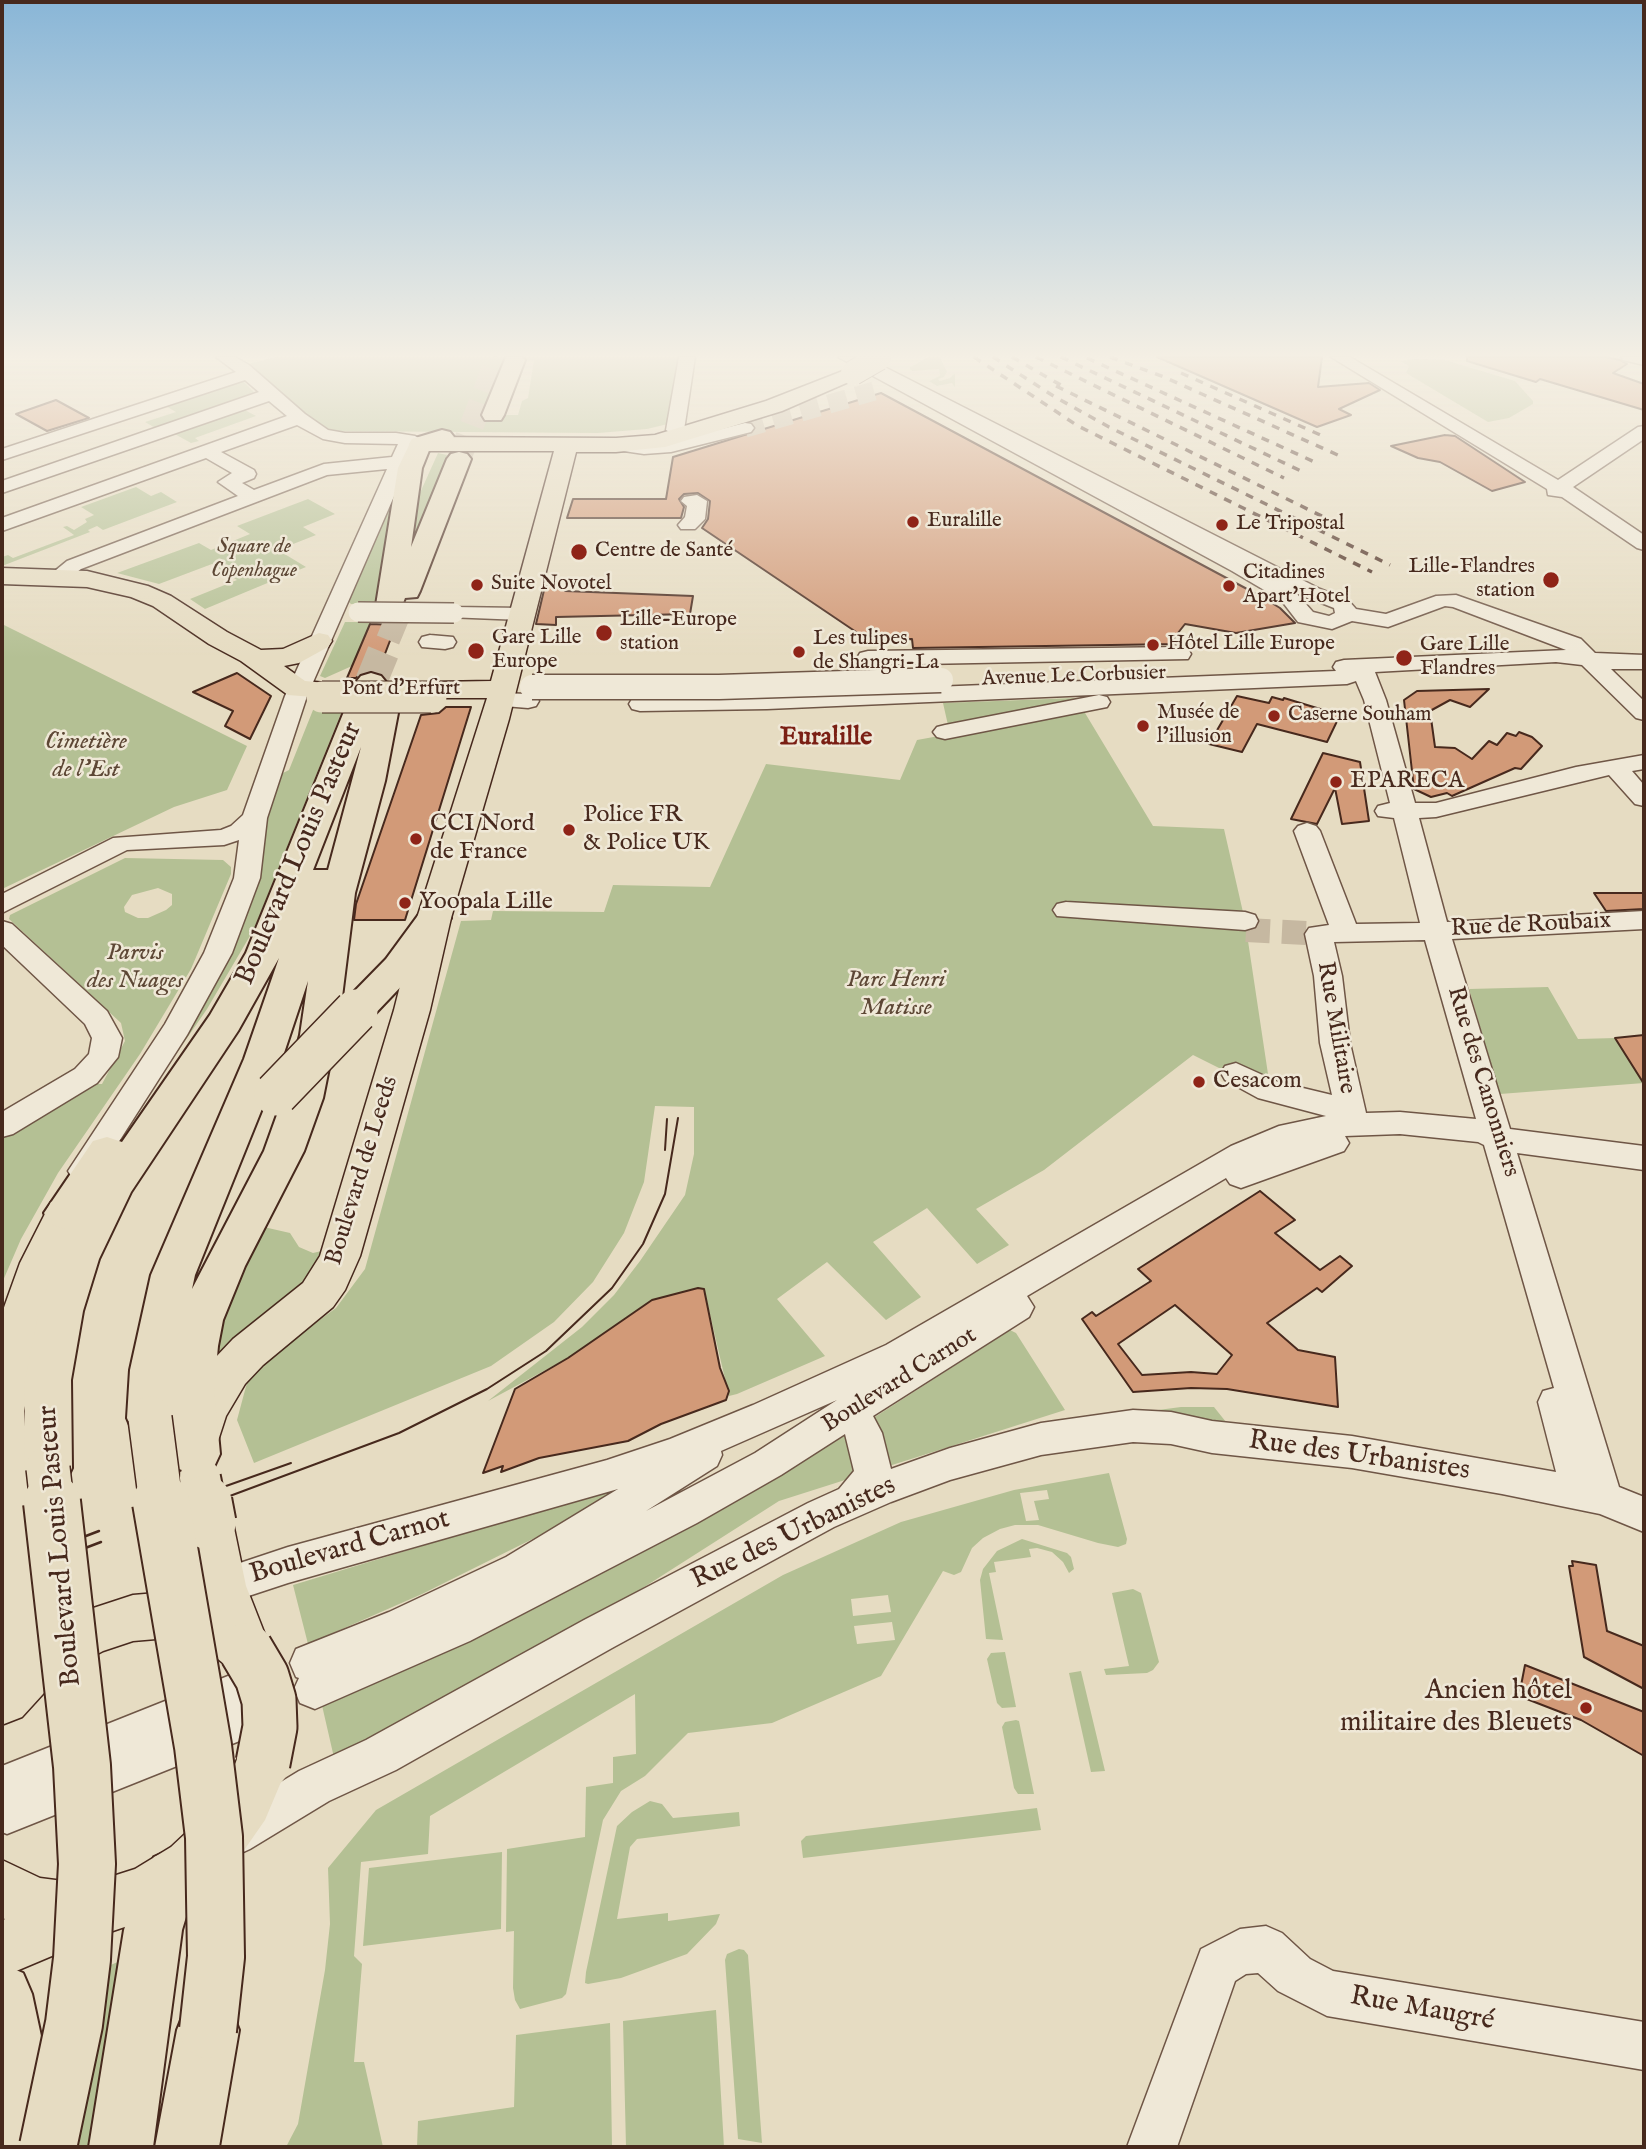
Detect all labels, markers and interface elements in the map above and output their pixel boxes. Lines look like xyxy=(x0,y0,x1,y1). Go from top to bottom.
place label: Euralille xyxy=(927,509,1002,535)
place label: Le Tripostal xyxy=(1236,512,1344,538)
marker: Euralille xyxy=(905,514,921,530)
marker: Le Tripostal xyxy=(1214,517,1230,533)
park label: Square de Copenhague xyxy=(211,535,297,585)
place label: Centre de Santé xyxy=(595,539,733,565)
marker: Centre de Santé xyxy=(569,542,589,562)
place label: Lille-Flandres station xyxy=(1408,555,1535,605)
place label: Citadines Apart'Hotel xyxy=(1243,561,1350,611)
marker: Lille-Flandres station xyxy=(1541,570,1561,590)
place label: Suite Novotel xyxy=(491,572,611,598)
marker: Suite Novotel xyxy=(469,577,485,593)
marker: Citadines Apart'Hotel xyxy=(1221,578,1237,594)
place label: Lille-Europe station xyxy=(620,608,737,658)
marker: Lille-Europe station xyxy=(594,623,614,643)
place label: Gare Lille Europe xyxy=(492,626,581,676)
place label: Les tulipes de Shangri-La xyxy=(813,627,939,677)
place label: Hôtel Lille Europe xyxy=(1167,632,1335,658)
place label: Gare Lille Flandres xyxy=(1420,633,1509,683)
marker: Hôtel Lille Europe xyxy=(1145,637,1161,653)
marker: Gare Lille Europe xyxy=(466,641,486,661)
marker: Les tulipes de Shangri-La xyxy=(791,644,807,660)
marker: Gare Lille Flandres xyxy=(1394,648,1414,668)
street label: Avenue Le Corbusier xyxy=(981,661,1167,693)
street label: Pont d'Erfurt xyxy=(342,677,460,703)
place label: Musée de l’illusion xyxy=(1157,701,1239,751)
place label: Caserne Souham xyxy=(1288,703,1432,729)
marker: Caserne Souham xyxy=(1266,708,1282,724)
street label: Boulevard Louis Pasteur xyxy=(229,717,371,991)
marker: Musée de l’illusion xyxy=(1135,718,1151,734)
district label: Euralille xyxy=(780,723,872,755)
park label: Cimetière de l'Est xyxy=(45,729,127,785)
place label: EPARECA xyxy=(1350,768,1464,796)
marker: EPARECA xyxy=(1328,774,1344,790)
place label: Police FR & Police UK xyxy=(583,802,710,858)
place label: CCI Nord de France xyxy=(430,811,534,867)
marker: Police FR & Police UK xyxy=(561,822,577,838)
marker: CCI Nord de France xyxy=(408,831,424,847)
place label: Yoopala Lille xyxy=(419,889,553,917)
marker: Yoopala Lille xyxy=(397,895,413,911)
street label: Rue de Roubaix xyxy=(1450,907,1612,945)
park label: Parvis des Nuages xyxy=(87,940,183,996)
street label: Rue Militaire xyxy=(1309,960,1361,1096)
park label: Parc Henri Matisse xyxy=(847,967,945,1023)
street label: Rue des Canonniers xyxy=(1439,983,1525,1181)
place label: Cesacom xyxy=(1213,1068,1302,1096)
street label: Boulevard de Leeds xyxy=(321,1073,405,1269)
marker: Cesacom xyxy=(1191,1074,1207,1090)
street label: Boulevard Carnot xyxy=(817,1322,983,1440)
street label: Boulevard Louis Pasteur xyxy=(32,1404,90,1688)
street label: Rue des Urbanistes xyxy=(1246,1425,1472,1489)
street label: Rue des Urbanistes xyxy=(686,1470,902,1598)
street label: Boulevard Carnot xyxy=(246,1503,454,1593)
place label: Ancien hôtel militaire des Bleuets xyxy=(1340,1675,1572,1741)
marker: Ancien hôtel militaire des Bleuets xyxy=(1578,1700,1594,1716)
street label: Rue Maugré xyxy=(1347,1981,1497,2039)

